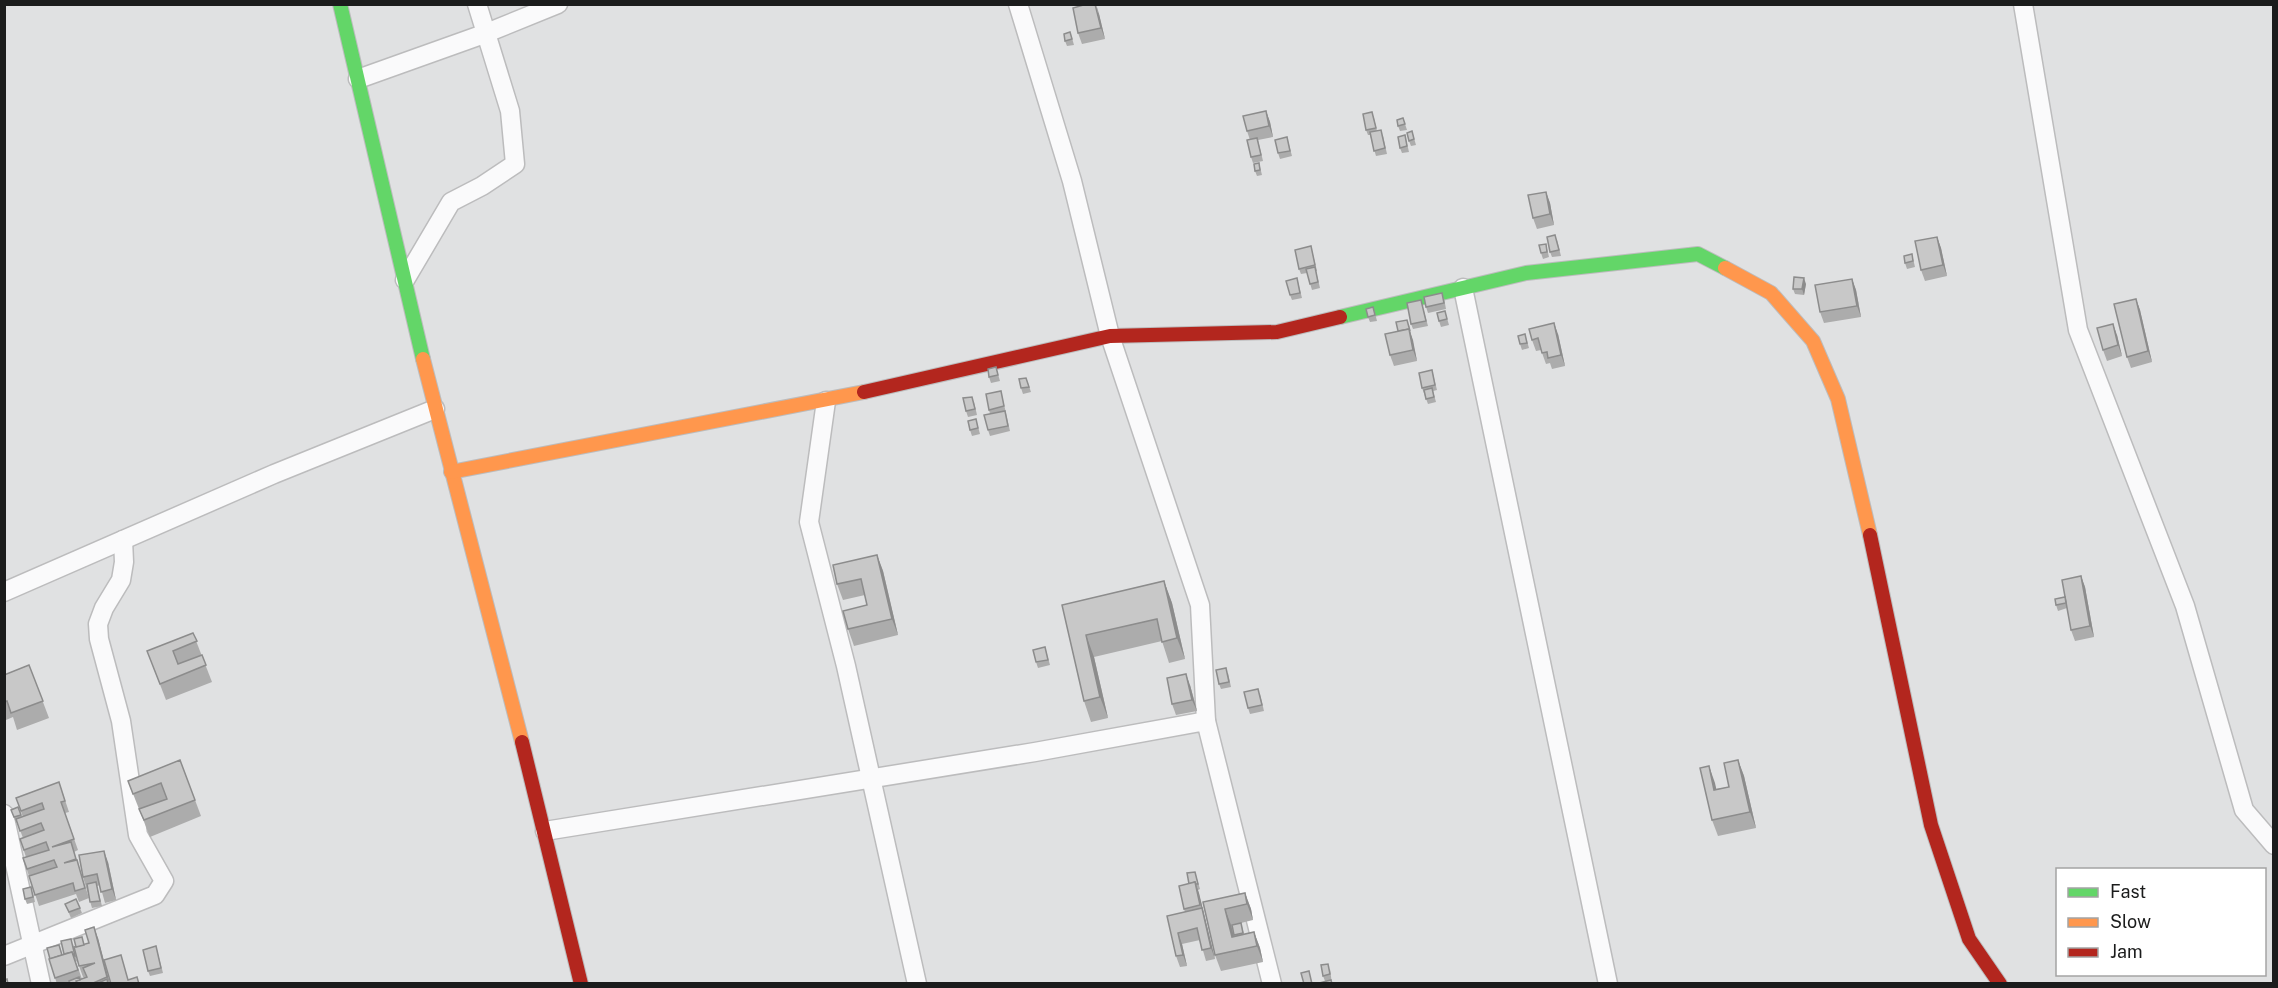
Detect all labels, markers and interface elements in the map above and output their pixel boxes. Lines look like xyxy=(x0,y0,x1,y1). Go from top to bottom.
legend xyxy=(2056,868,2266,976)
text: Fast xyxy=(2110,881,2146,902)
text: Slow xyxy=(2110,911,2151,932)
text: Jam xyxy=(2110,941,2143,962)

